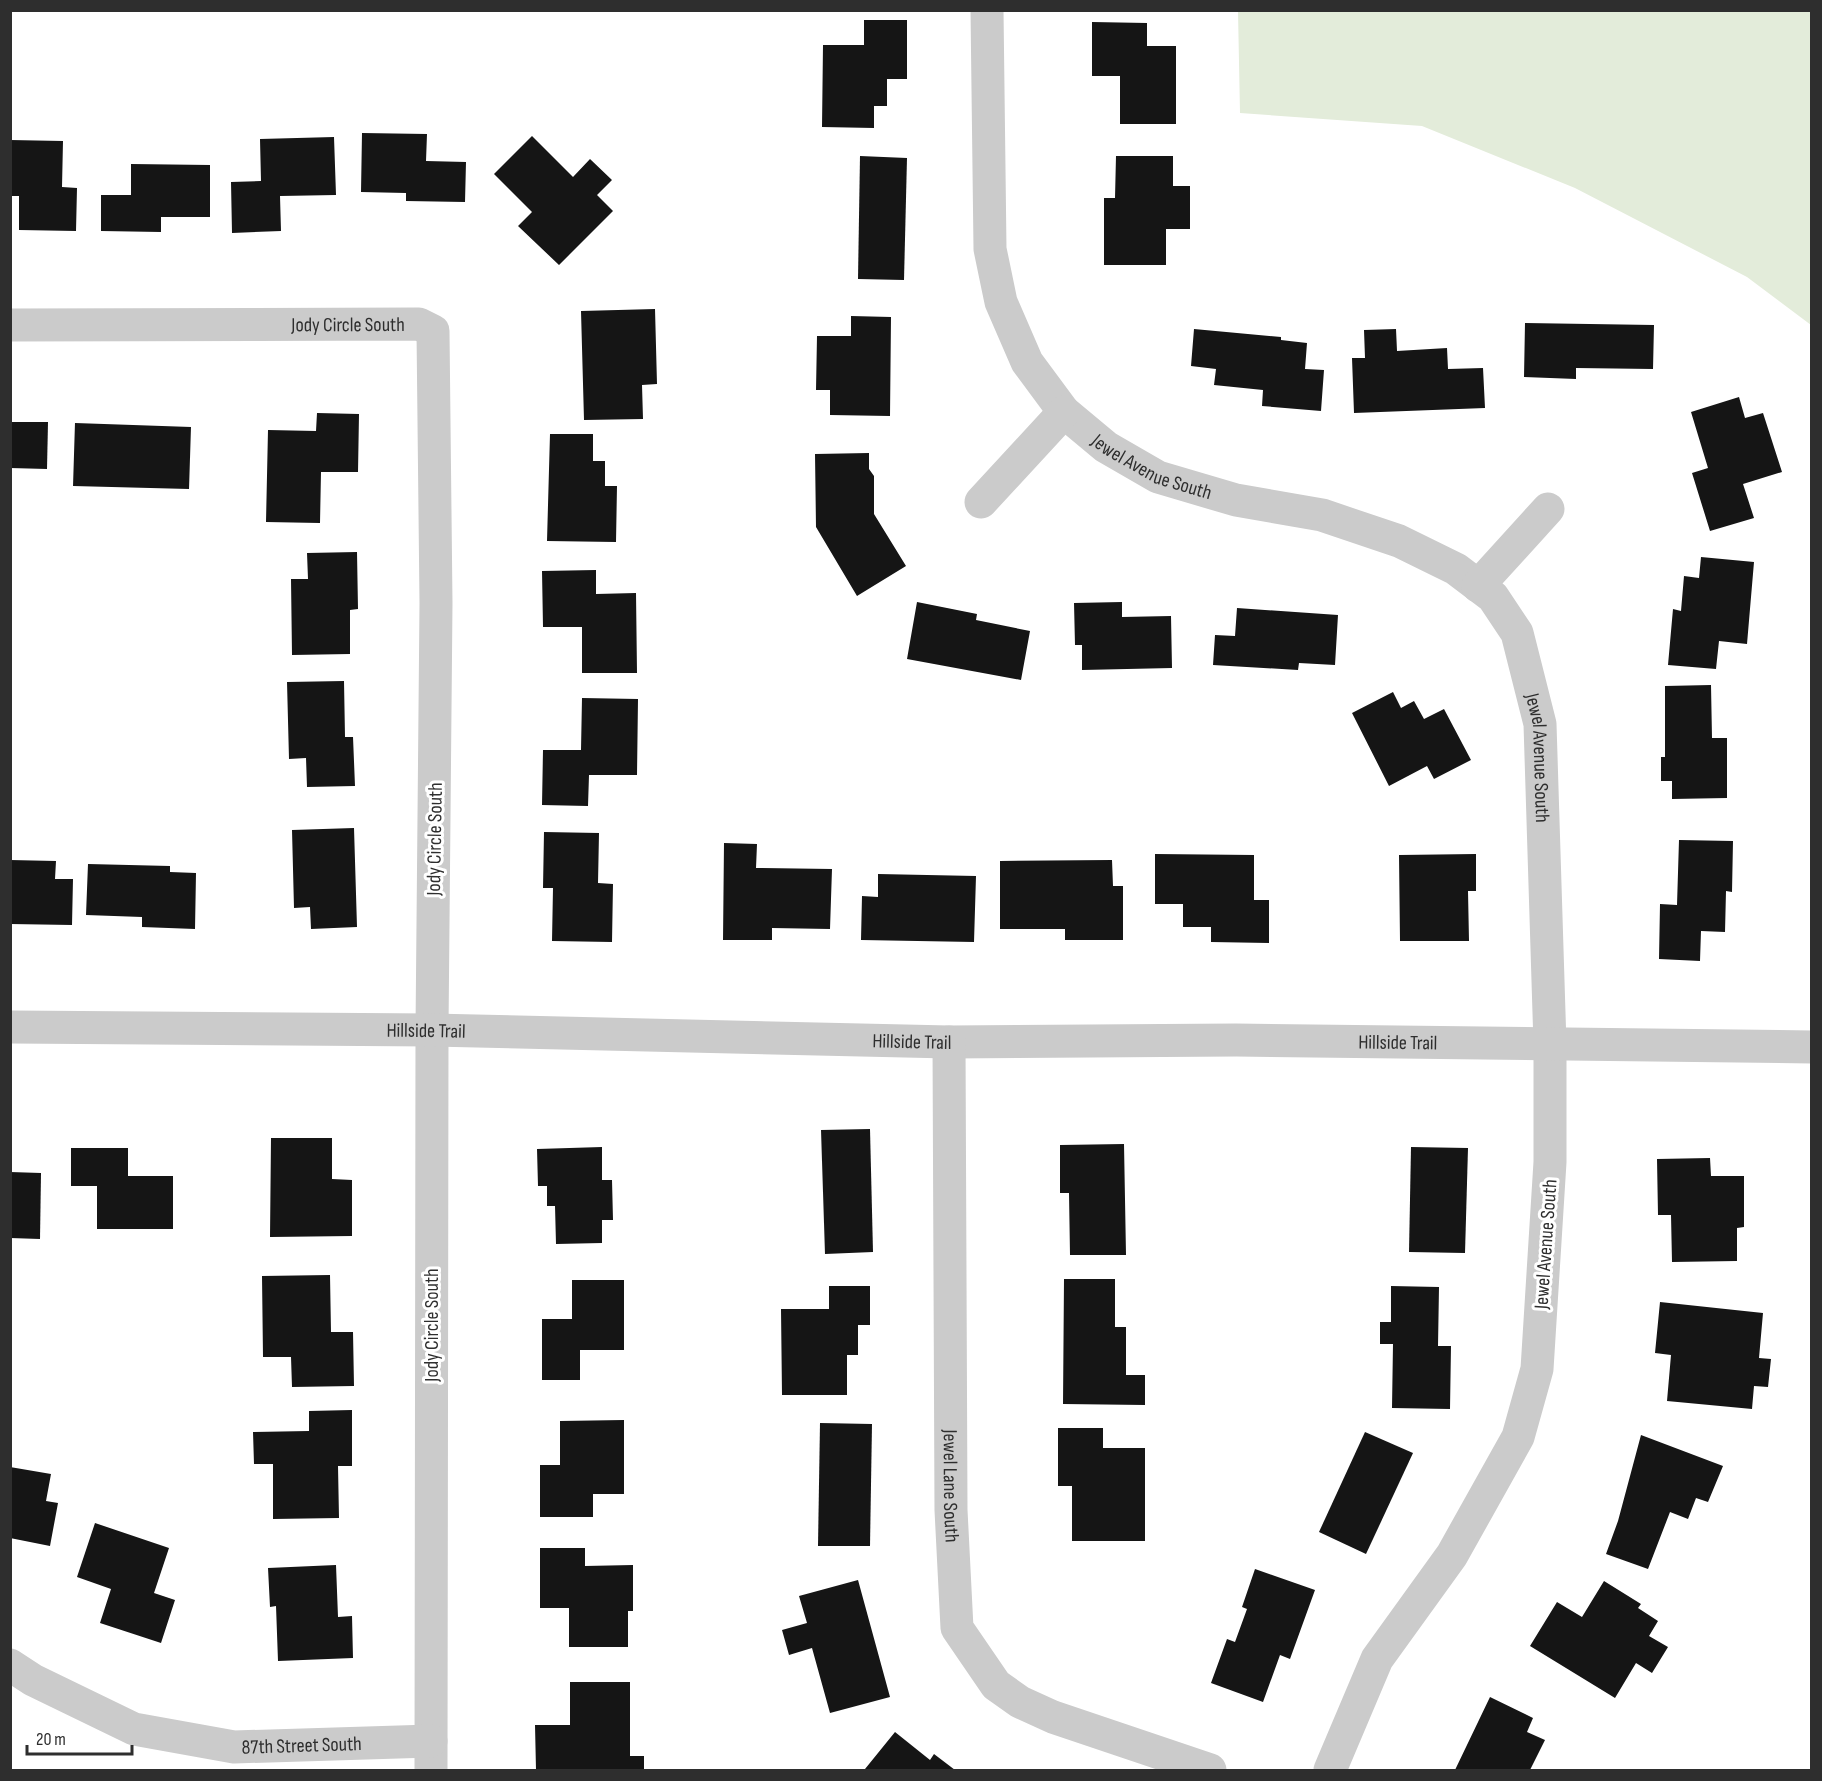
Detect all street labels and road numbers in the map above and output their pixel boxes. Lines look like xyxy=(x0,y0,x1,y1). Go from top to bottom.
street label: Jody Circle South xyxy=(290,313,405,337)
street label: Jewel Avenue South xyxy=(1086,429,1215,505)
street label: Jewel Avenue South xyxy=(1519,690,1554,823)
street label: Jody Circle South xyxy=(422,782,448,897)
street label: Hillside Trail xyxy=(386,1019,466,1044)
street label: Hillside Trail xyxy=(872,1029,951,1055)
street label: Hillside Trail xyxy=(1358,1030,1438,1055)
street label: Jewel Avenue South xyxy=(1529,1178,1563,1311)
street label: Jody Circle South xyxy=(420,1268,444,1383)
street label: Jewel Lane South xyxy=(938,1428,964,1543)
street label: 87th Street South xyxy=(241,1732,362,1760)

